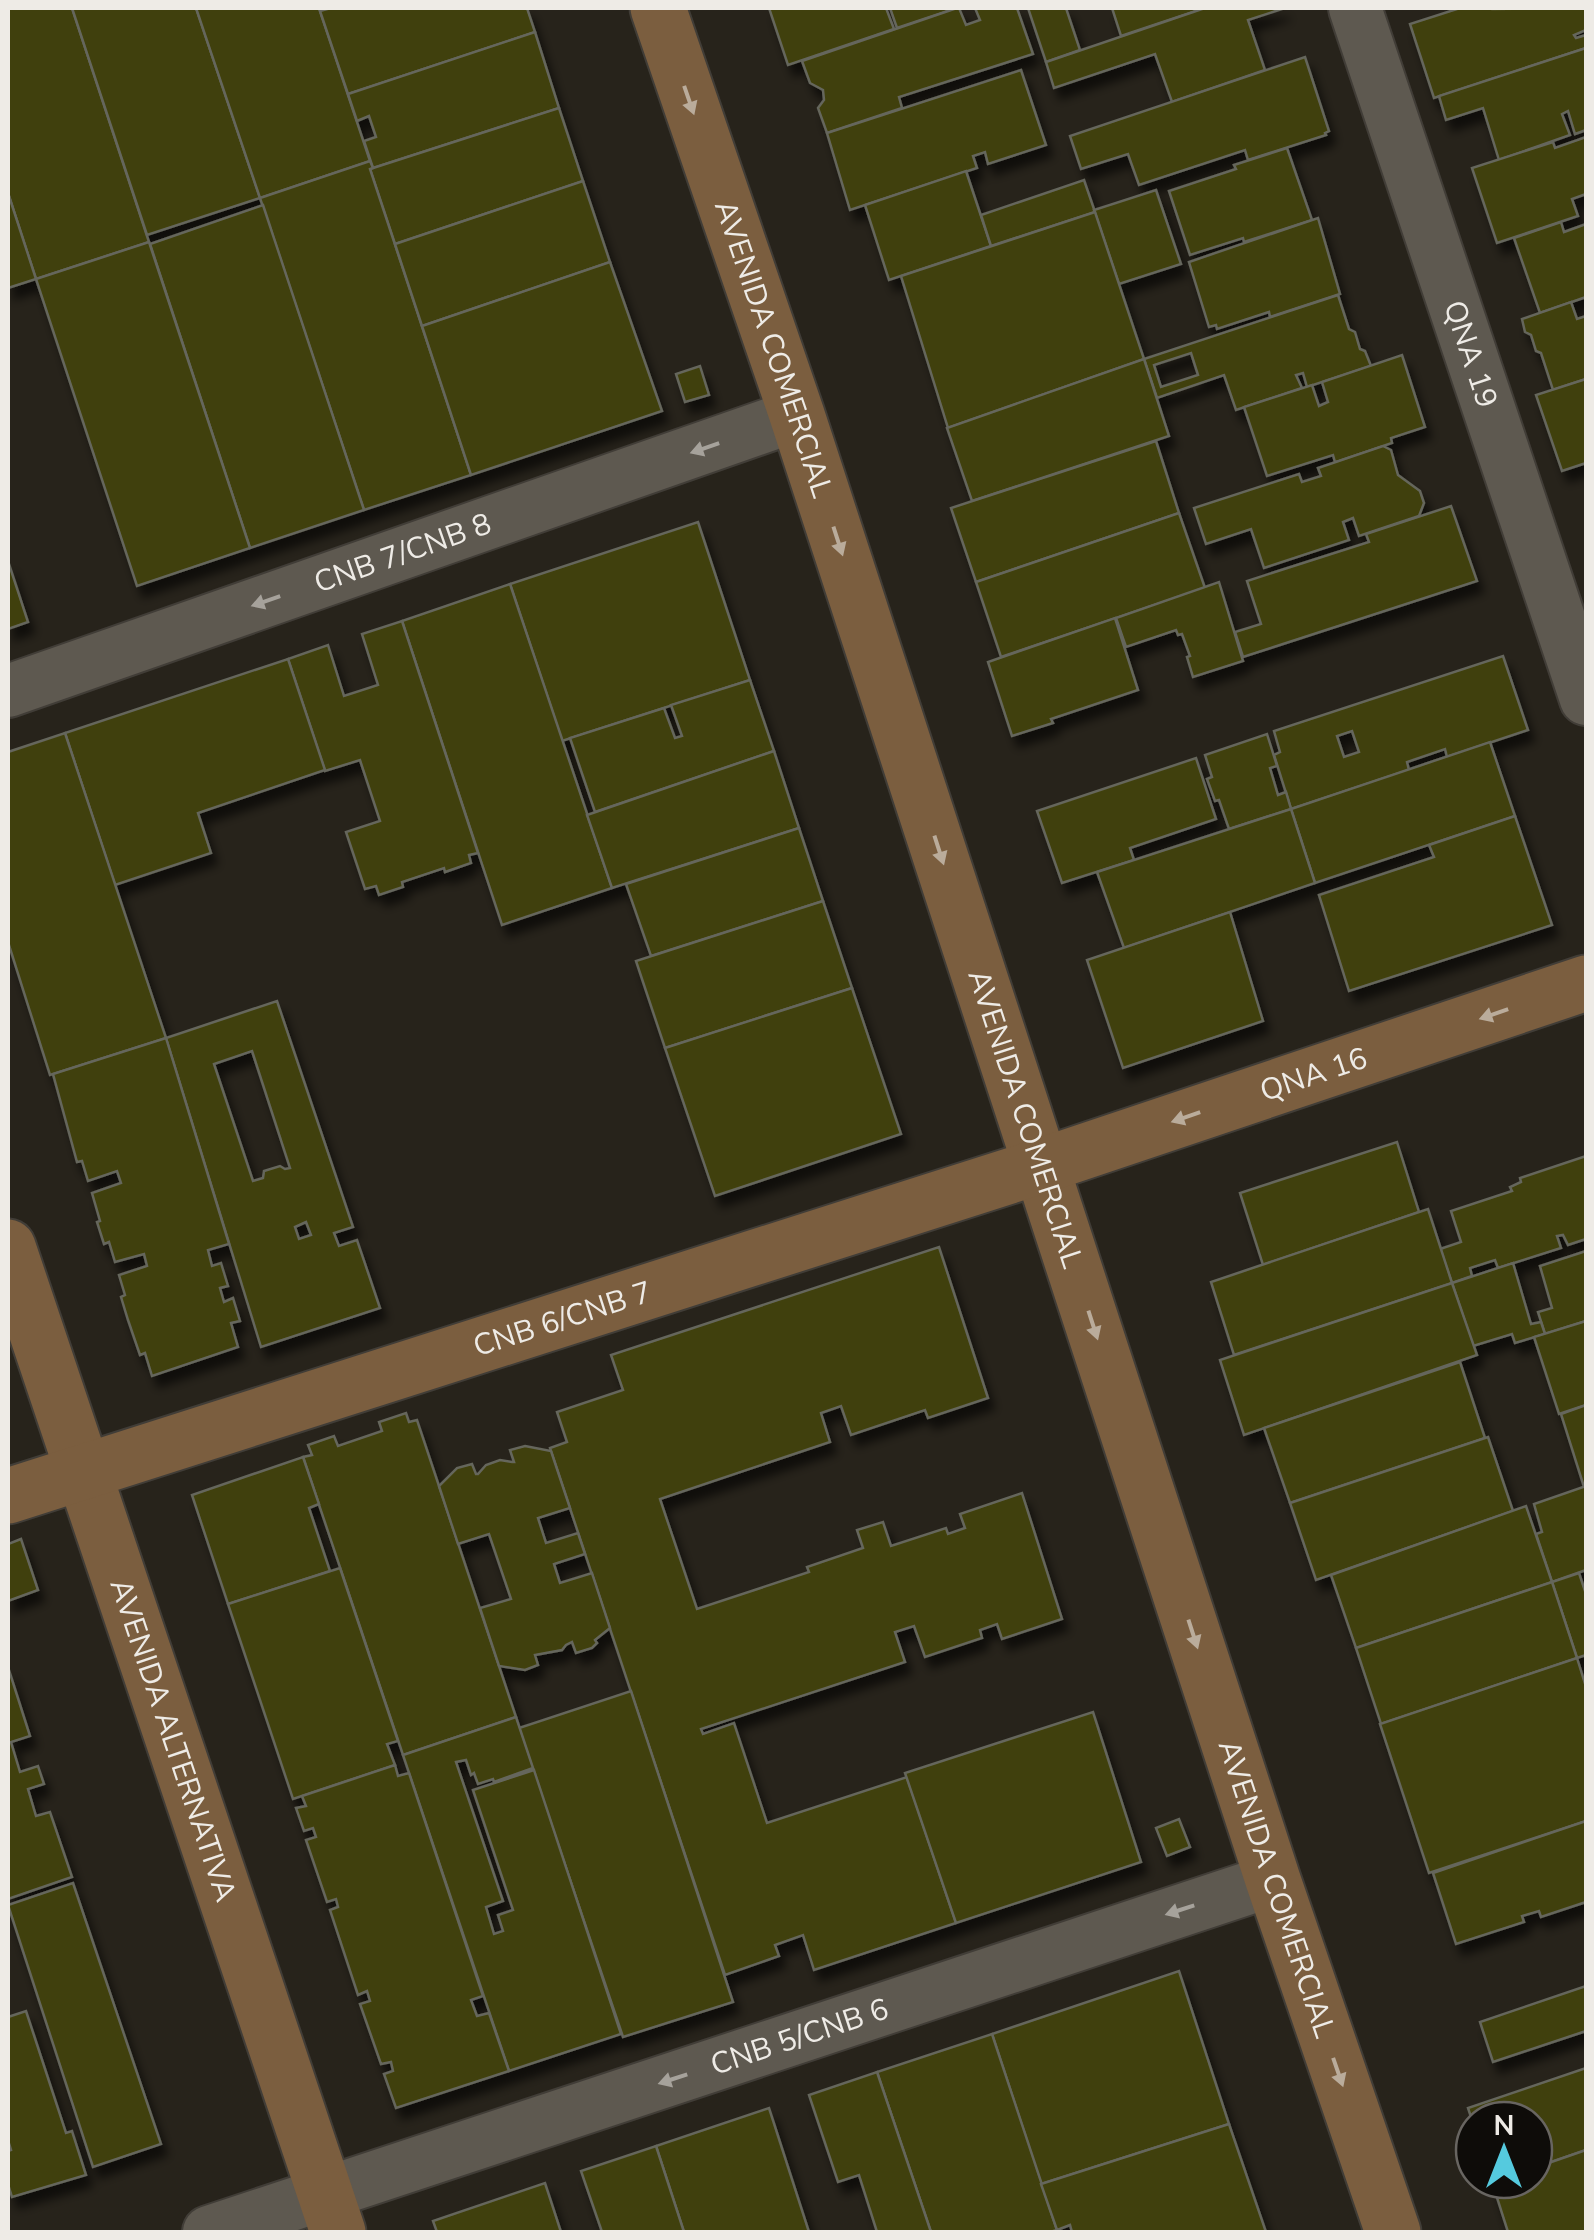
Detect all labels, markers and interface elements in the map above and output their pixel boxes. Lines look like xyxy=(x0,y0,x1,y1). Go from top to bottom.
one-way arrow xyxy=(683,85,698,115)
street label: AVENIDA COMERCIAL xyxy=(704,195,842,503)
street label: QNA 19 xyxy=(1433,295,1507,413)
one-way arrow xyxy=(690,441,720,456)
street label: CNB 7/CNB 8 xyxy=(309,504,497,603)
one-way arrow xyxy=(832,527,847,557)
one-way arrow xyxy=(251,594,281,609)
one-way arrow xyxy=(932,836,947,866)
street label: AVENIDA COMERCIAL xyxy=(958,964,1093,1273)
one-way arrow xyxy=(1479,1008,1509,1023)
street label: QNA 16 xyxy=(1255,1038,1373,1112)
one-way arrow xyxy=(1170,1111,1200,1126)
street label: CNB 6/CNB 7 xyxy=(468,1272,657,1367)
one-way arrow xyxy=(1086,1311,1101,1341)
street label: AVENIDA ALTERNATIVA xyxy=(100,1573,246,1907)
one-way arrow xyxy=(1187,1620,1202,1650)
street label: AVENIDA COMERCIAL xyxy=(1208,1735,1345,2043)
one-way arrow xyxy=(1165,1904,1195,1919)
street label: CNB 5/CNB 6 xyxy=(705,1989,894,2086)
one-way arrow xyxy=(1331,2057,1346,2087)
one-way arrow xyxy=(657,2072,687,2087)
north arrow xyxy=(1454,2100,1554,2200)
text: N xyxy=(1494,2107,1514,2145)

